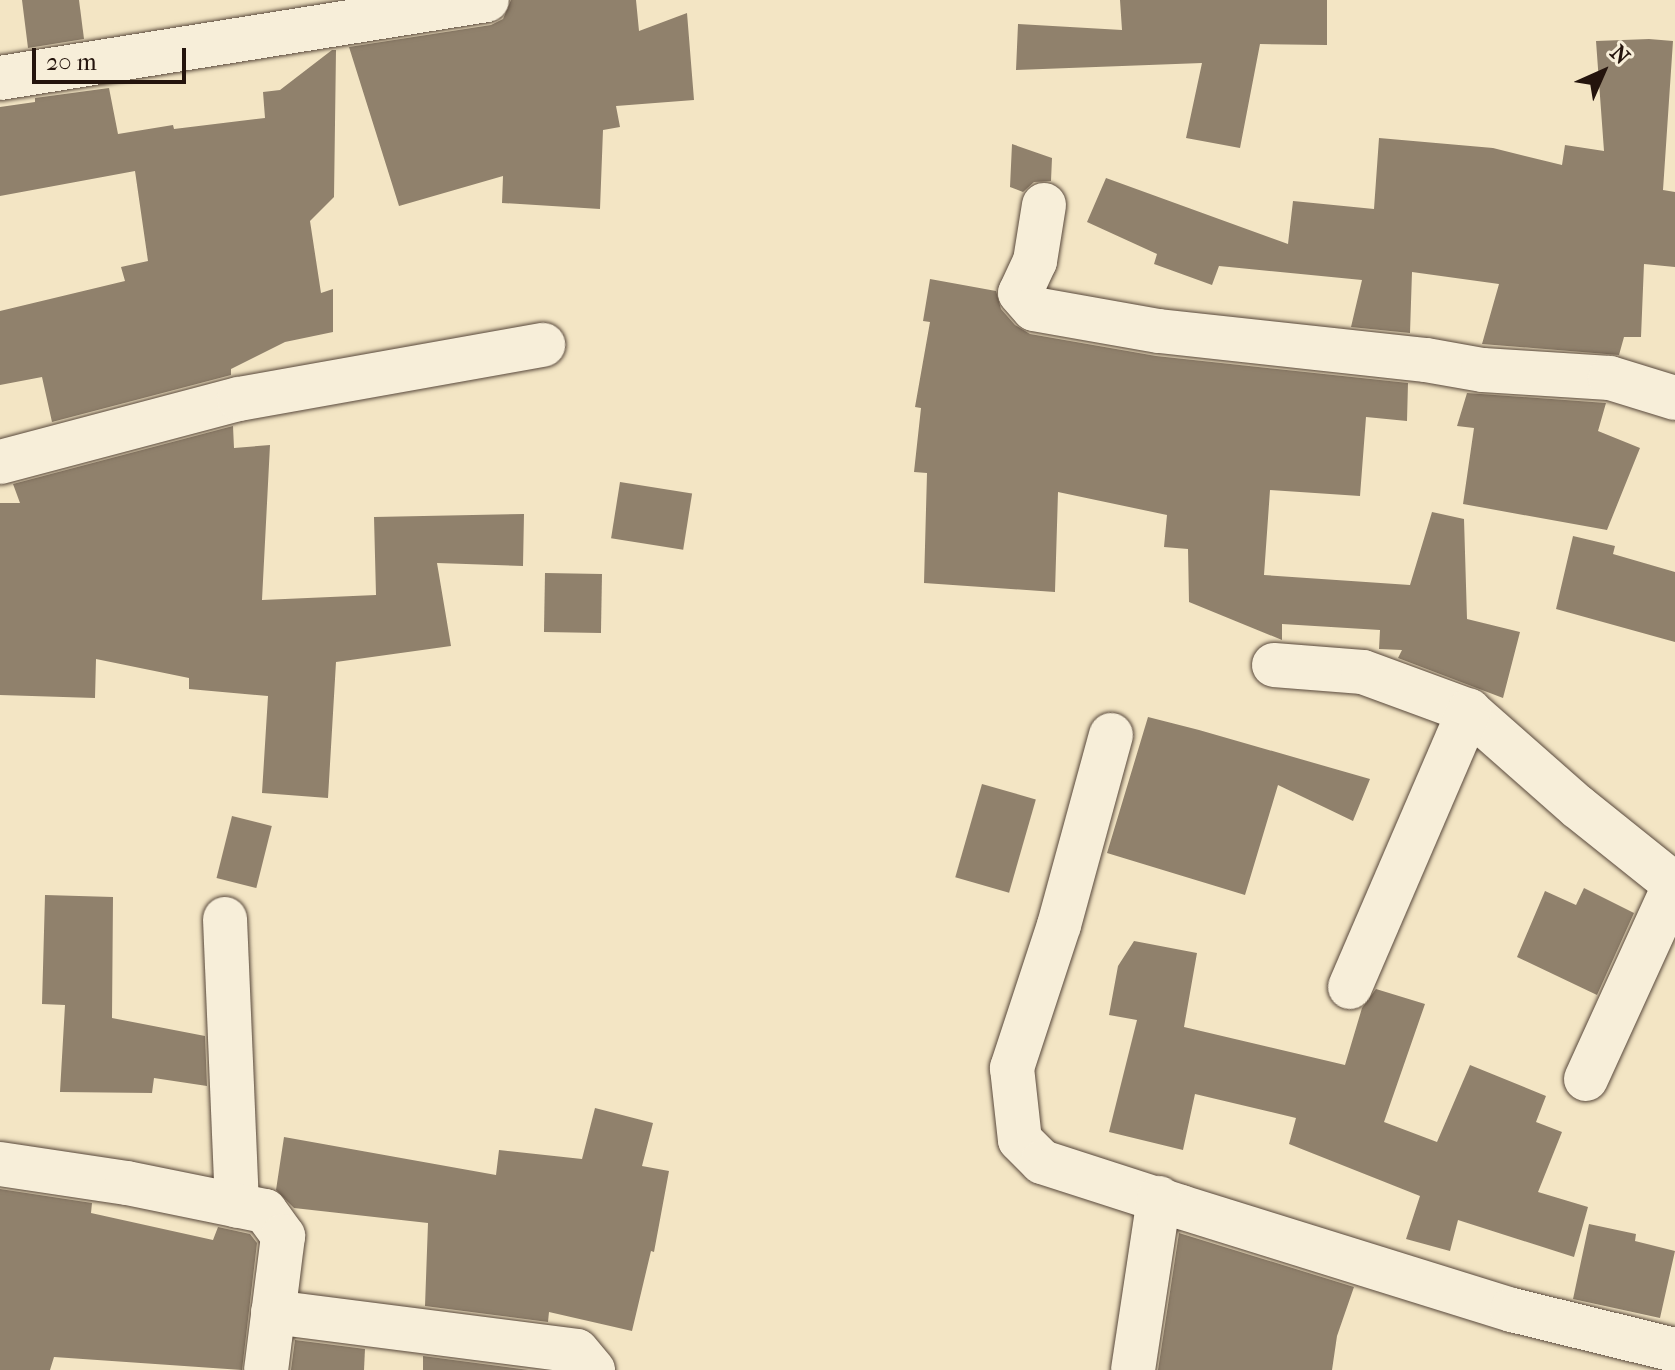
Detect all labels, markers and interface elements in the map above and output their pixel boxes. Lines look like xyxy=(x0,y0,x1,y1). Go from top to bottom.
scale bar xyxy=(36,32,190,82)
north arrow xyxy=(1563,32,1643,112)
text: N xyxy=(1605,40,1635,70)
text: 20 m xyxy=(46,48,97,76)

